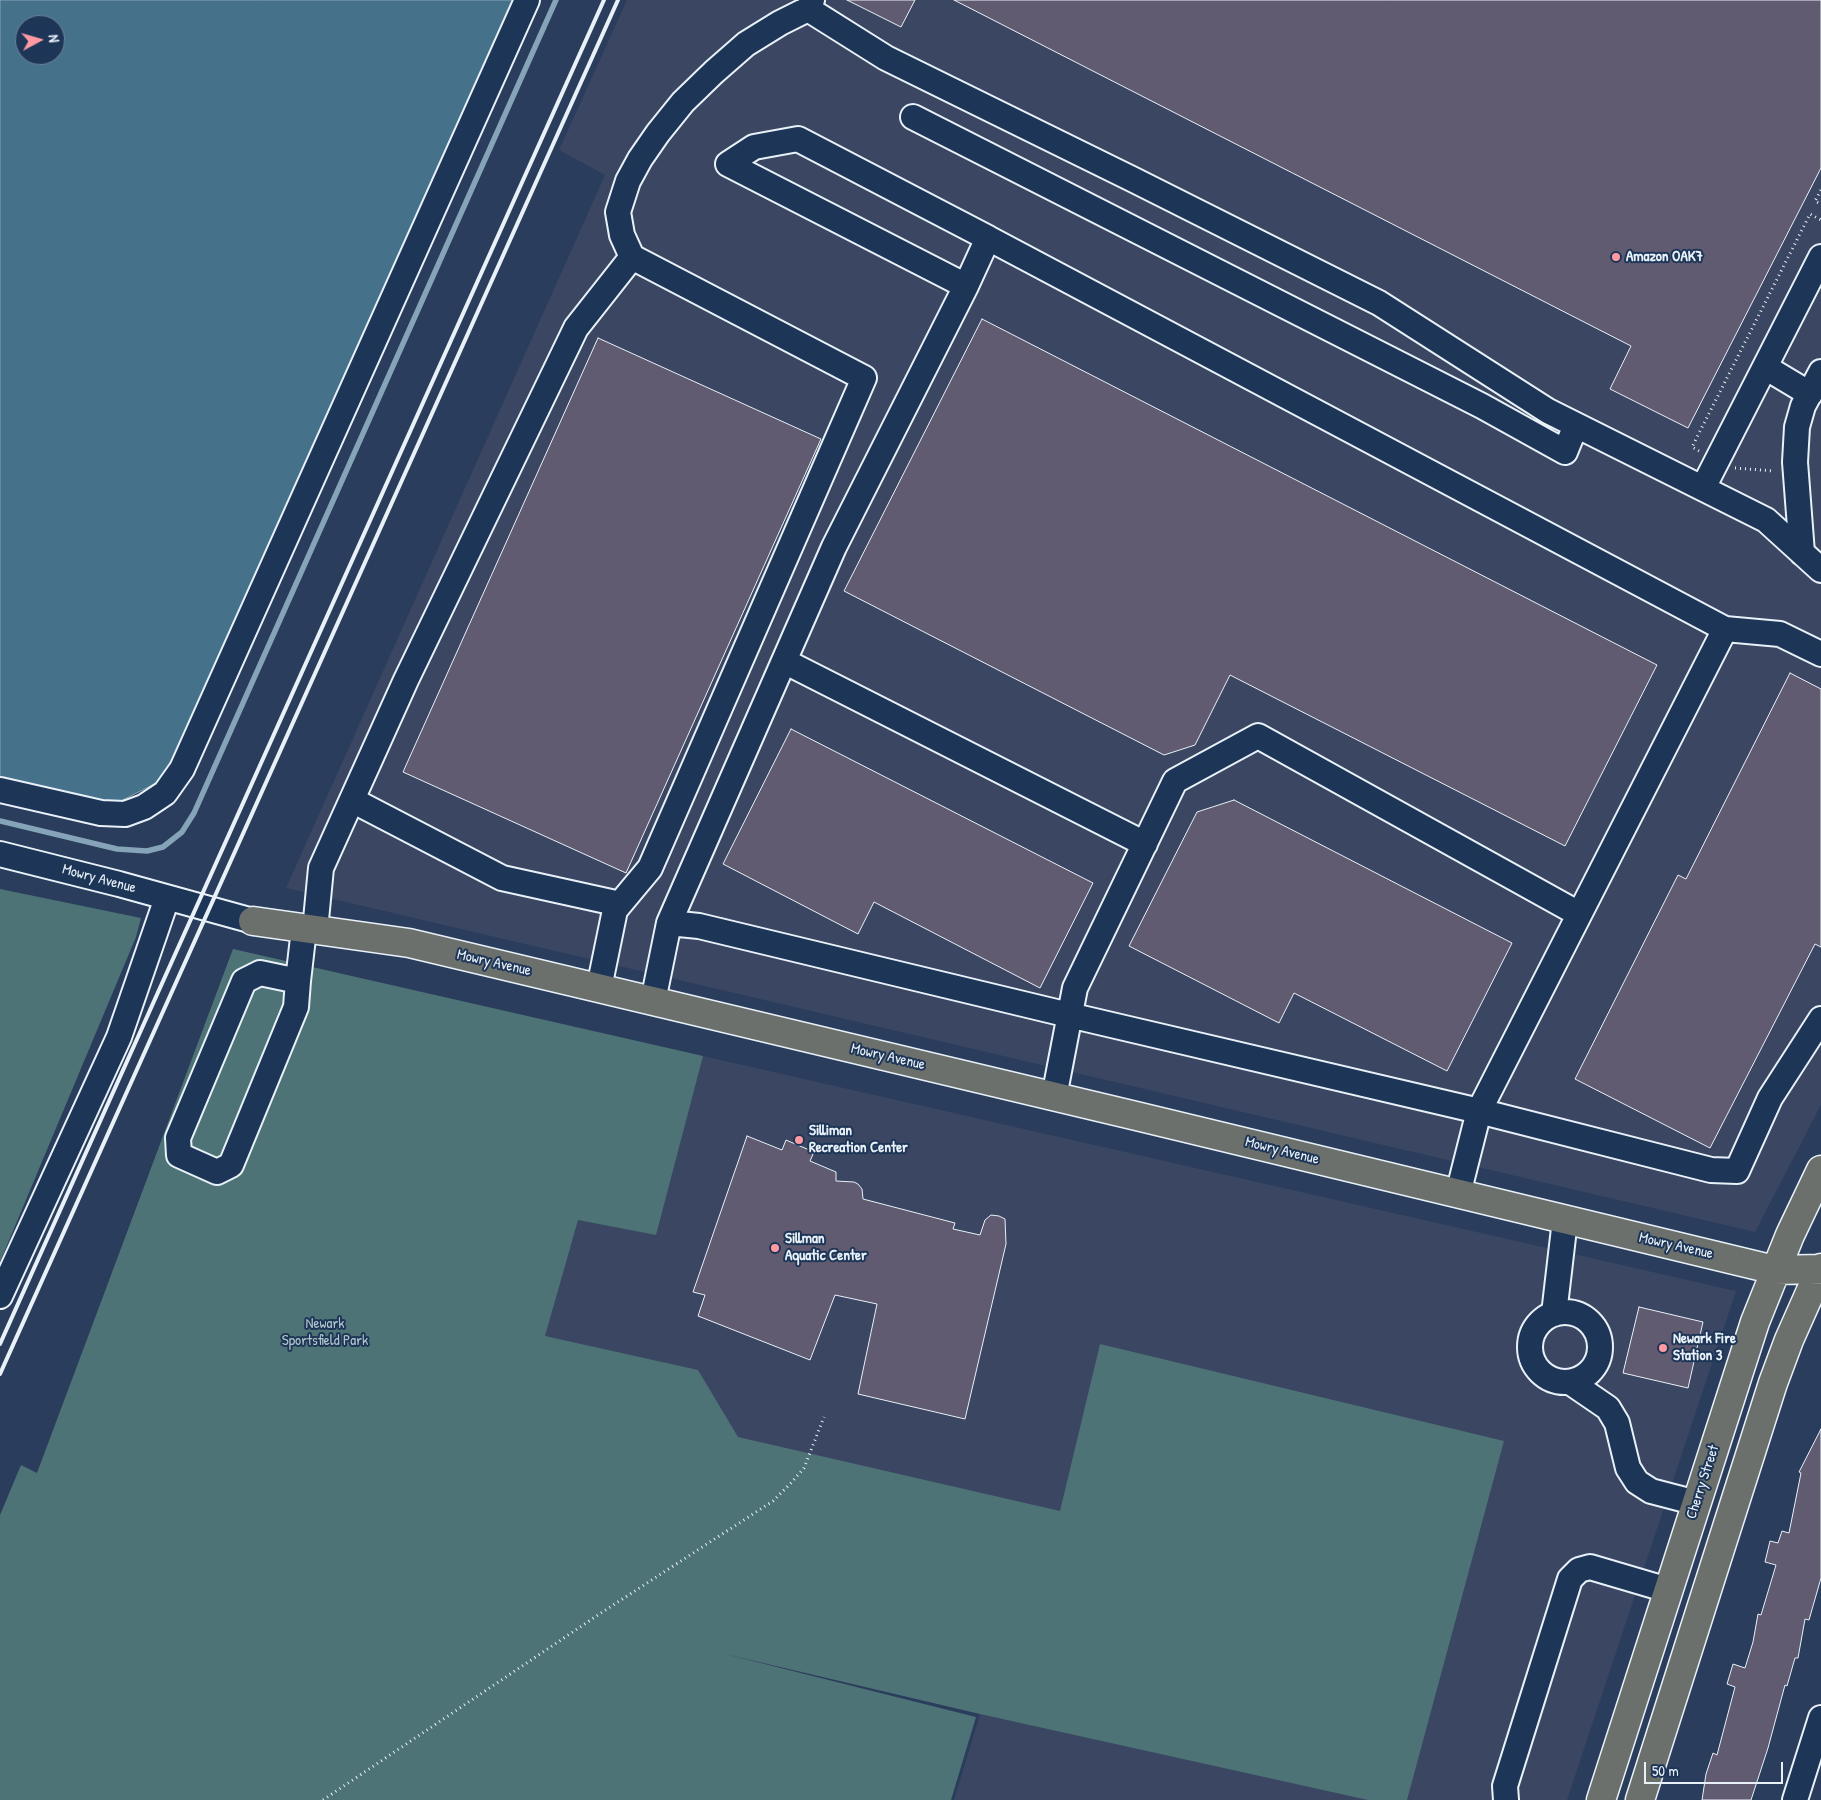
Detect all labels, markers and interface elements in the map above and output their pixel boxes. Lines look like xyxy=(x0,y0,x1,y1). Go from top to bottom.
north arrow xyxy=(15,15,65,65)
text: N xyxy=(45,34,64,43)
place label: Amazon OAK7 xyxy=(1626,248,1703,266)
marker: Amazon OAK7 xyxy=(1610,251,1622,263)
street label: Mowry Avenue xyxy=(60,861,138,897)
street label: Mowry Avenue xyxy=(455,946,533,980)
street label: Mowry Avenue xyxy=(849,1040,927,1074)
place label: Silliman Recreation Center xyxy=(809,1122,908,1157)
street label: Mowry Avenue xyxy=(1243,1133,1321,1169)
marker: Silliman Recreation Center xyxy=(793,1134,805,1146)
street label: Mowry Avenue xyxy=(1637,1229,1715,1263)
place label: Sillman Aquatic Center xyxy=(785,1230,867,1265)
marker: Sillman Aquatic Center xyxy=(769,1242,781,1254)
park label: Newark Sportsfield Park xyxy=(282,1315,368,1350)
place label: Newark Fire Station 3 xyxy=(1673,1330,1736,1365)
marker: Newark Fire Station 3 xyxy=(1657,1342,1669,1354)
street label: Cherry Street xyxy=(1683,1443,1723,1521)
scale bar xyxy=(1646,1752,1785,1784)
text: 50 m xyxy=(1652,1760,1679,1781)

